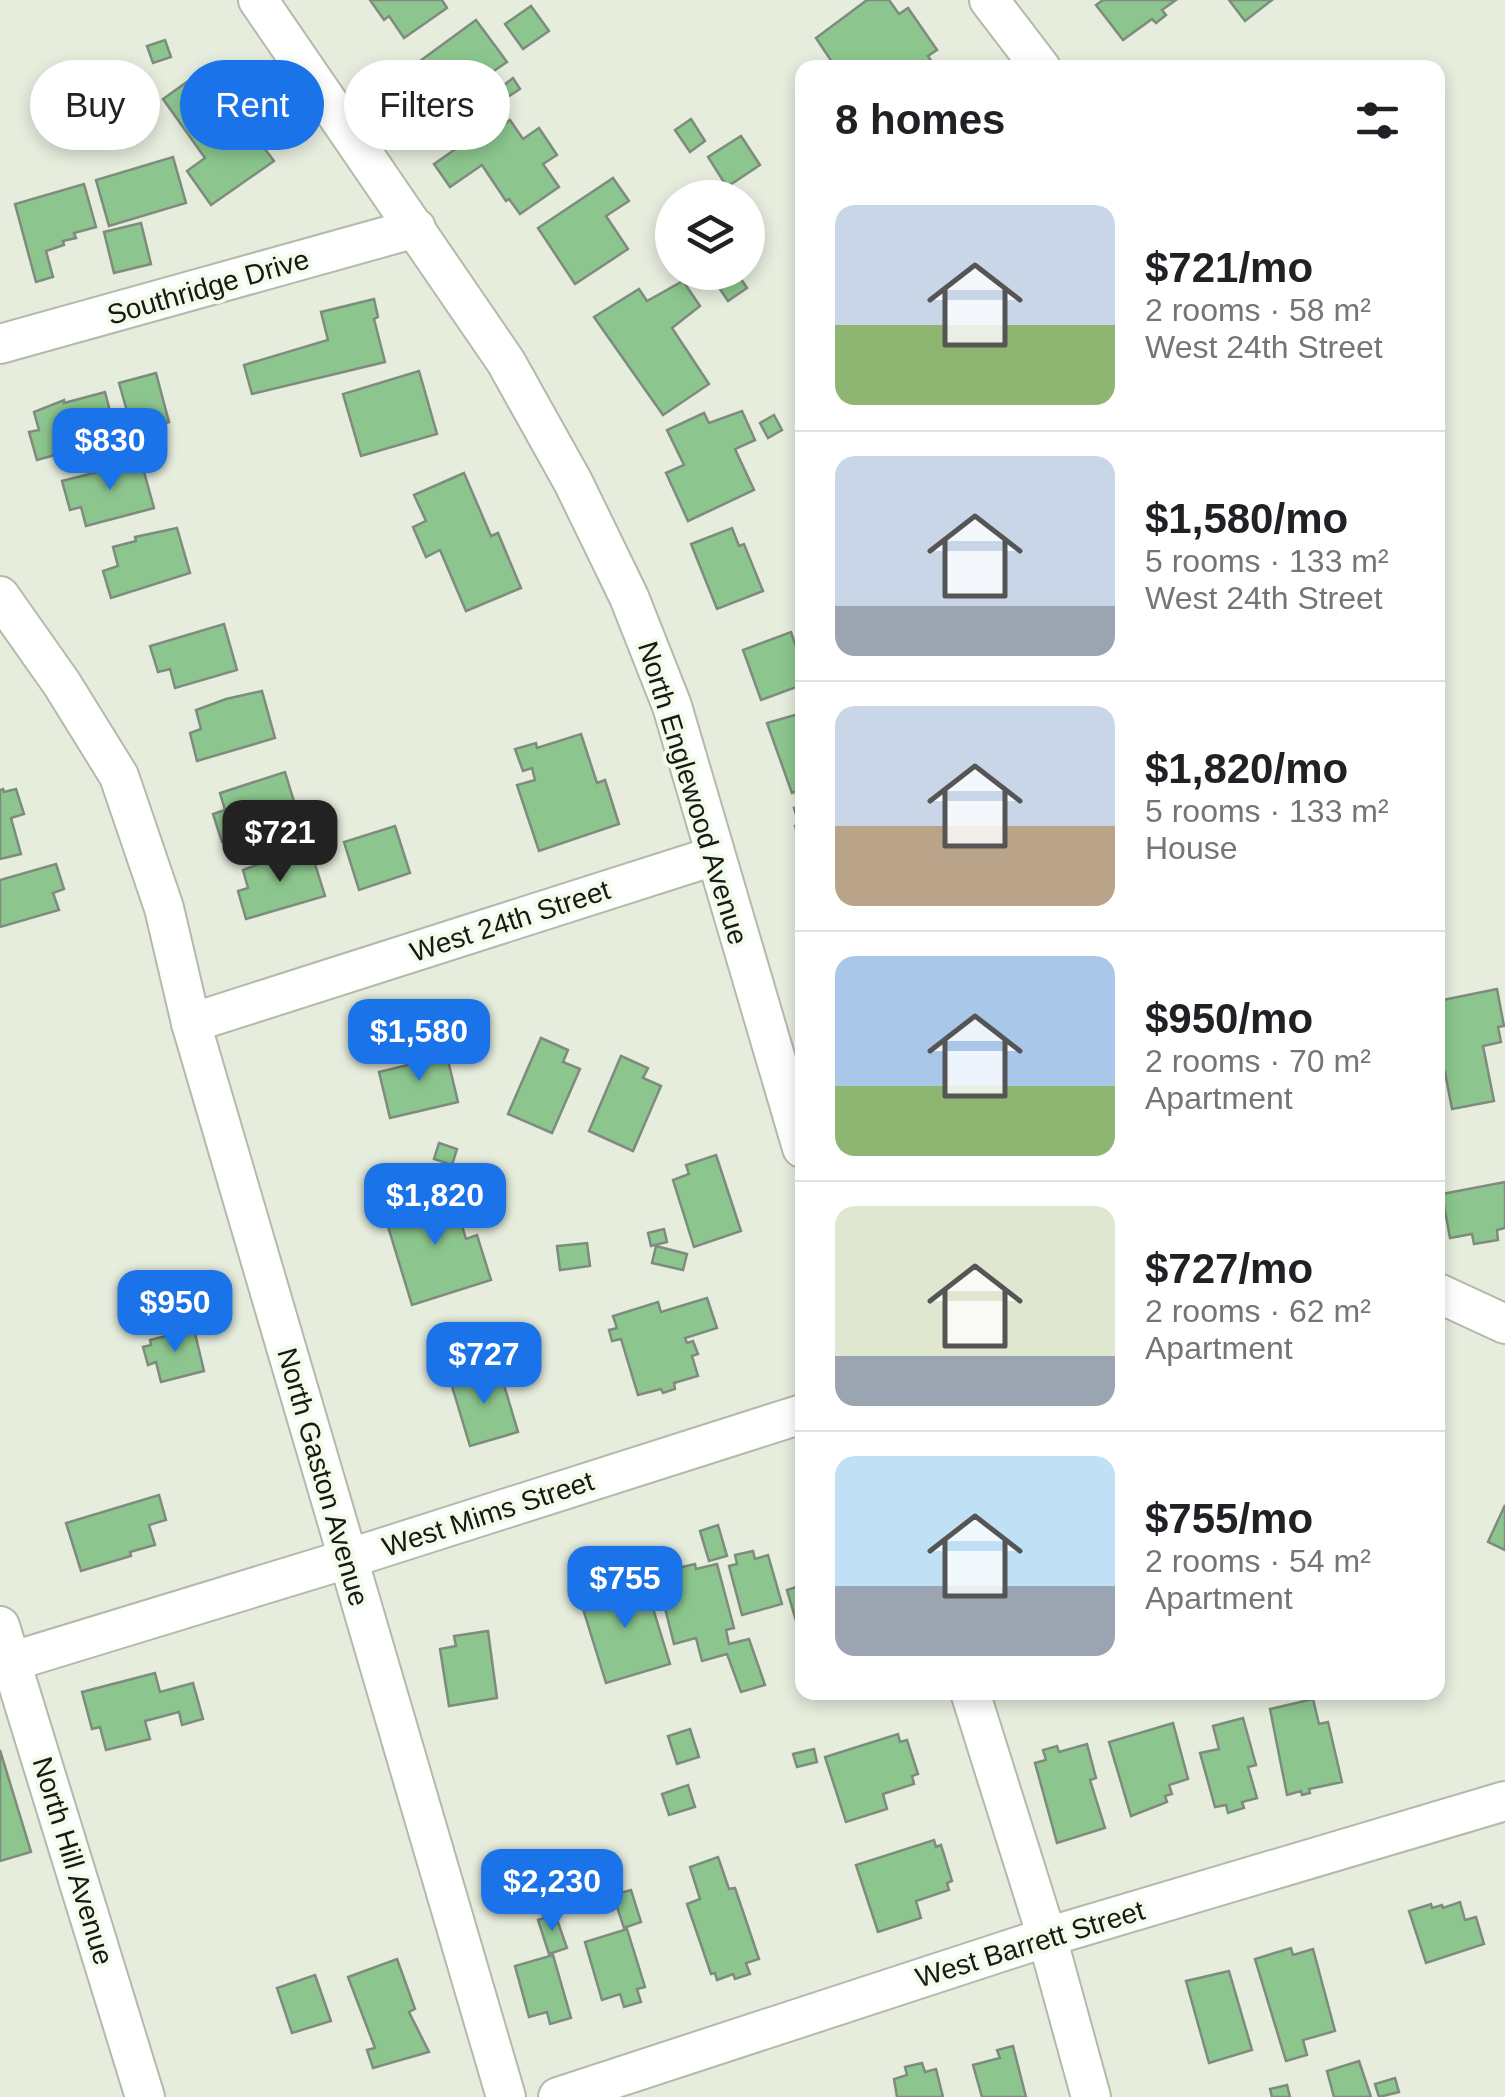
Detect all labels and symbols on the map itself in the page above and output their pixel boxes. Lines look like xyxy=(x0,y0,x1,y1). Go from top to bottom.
street label: Southridge Drive xyxy=(103,243,313,331)
pin: $830 xyxy=(51,408,169,493)
street label: North Englewood Avenue xyxy=(632,638,754,948)
pin: $721 xyxy=(221,800,339,885)
street label: West 24th Street xyxy=(406,874,614,968)
pin: $1,580 xyxy=(338,999,500,1084)
pin: $1,820 xyxy=(354,1163,516,1248)
pin: $950 xyxy=(116,1270,234,1355)
pin: $727 xyxy=(425,1322,543,1407)
street label: North Gaston Avenue xyxy=(271,1344,375,1610)
street label: West Mims Street xyxy=(378,1465,598,1563)
pin: $755 xyxy=(566,1546,684,1631)
street label: North Hill Avenue xyxy=(27,1753,119,1969)
pin: $2,230 xyxy=(471,1849,633,1934)
street label: West Barrett Street xyxy=(912,1894,1148,1994)

